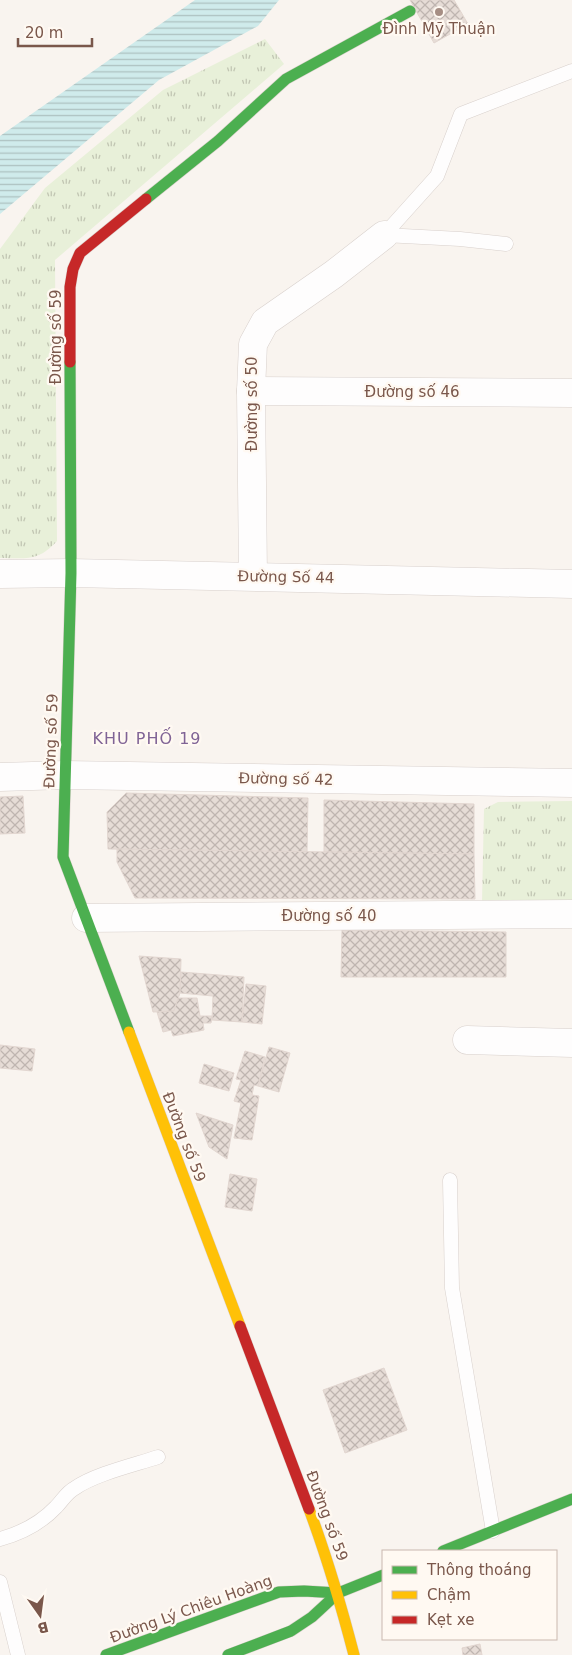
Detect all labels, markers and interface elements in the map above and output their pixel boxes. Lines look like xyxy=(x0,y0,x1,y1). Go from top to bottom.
marker: Đình Mỹ Thuận xyxy=(433,6,445,18)
scale bar xyxy=(18,15,91,47)
place label: Đình Mỹ Thuận xyxy=(382,20,496,38)
text: 20 m xyxy=(25,24,63,42)
street label: Đường số 59 xyxy=(47,290,65,384)
street label: Đường số 50 xyxy=(243,357,261,451)
street label: Đường số 46 xyxy=(365,383,459,401)
street label: Đường Số 44 xyxy=(238,567,334,587)
street label: Đường số 59 xyxy=(40,693,62,789)
district label: KHU PHỐ 19 xyxy=(92,727,202,748)
street label: Đường số 42 xyxy=(238,769,334,789)
street label: Đường số 40 xyxy=(282,907,376,925)
street label: Đường số 59 xyxy=(159,1089,209,1185)
street label: Đường số 59 xyxy=(302,1468,352,1564)
legend xyxy=(382,1550,557,1640)
text: Thông thoáng xyxy=(426,1561,531,1579)
street label: Đường Lý Chiêu Hoàng xyxy=(108,1571,274,1647)
text: Chậm xyxy=(427,1586,471,1604)
north arrow xyxy=(15,1590,65,1640)
text: Kẹt xe xyxy=(427,1611,474,1629)
text: B xyxy=(36,1619,50,1637)

